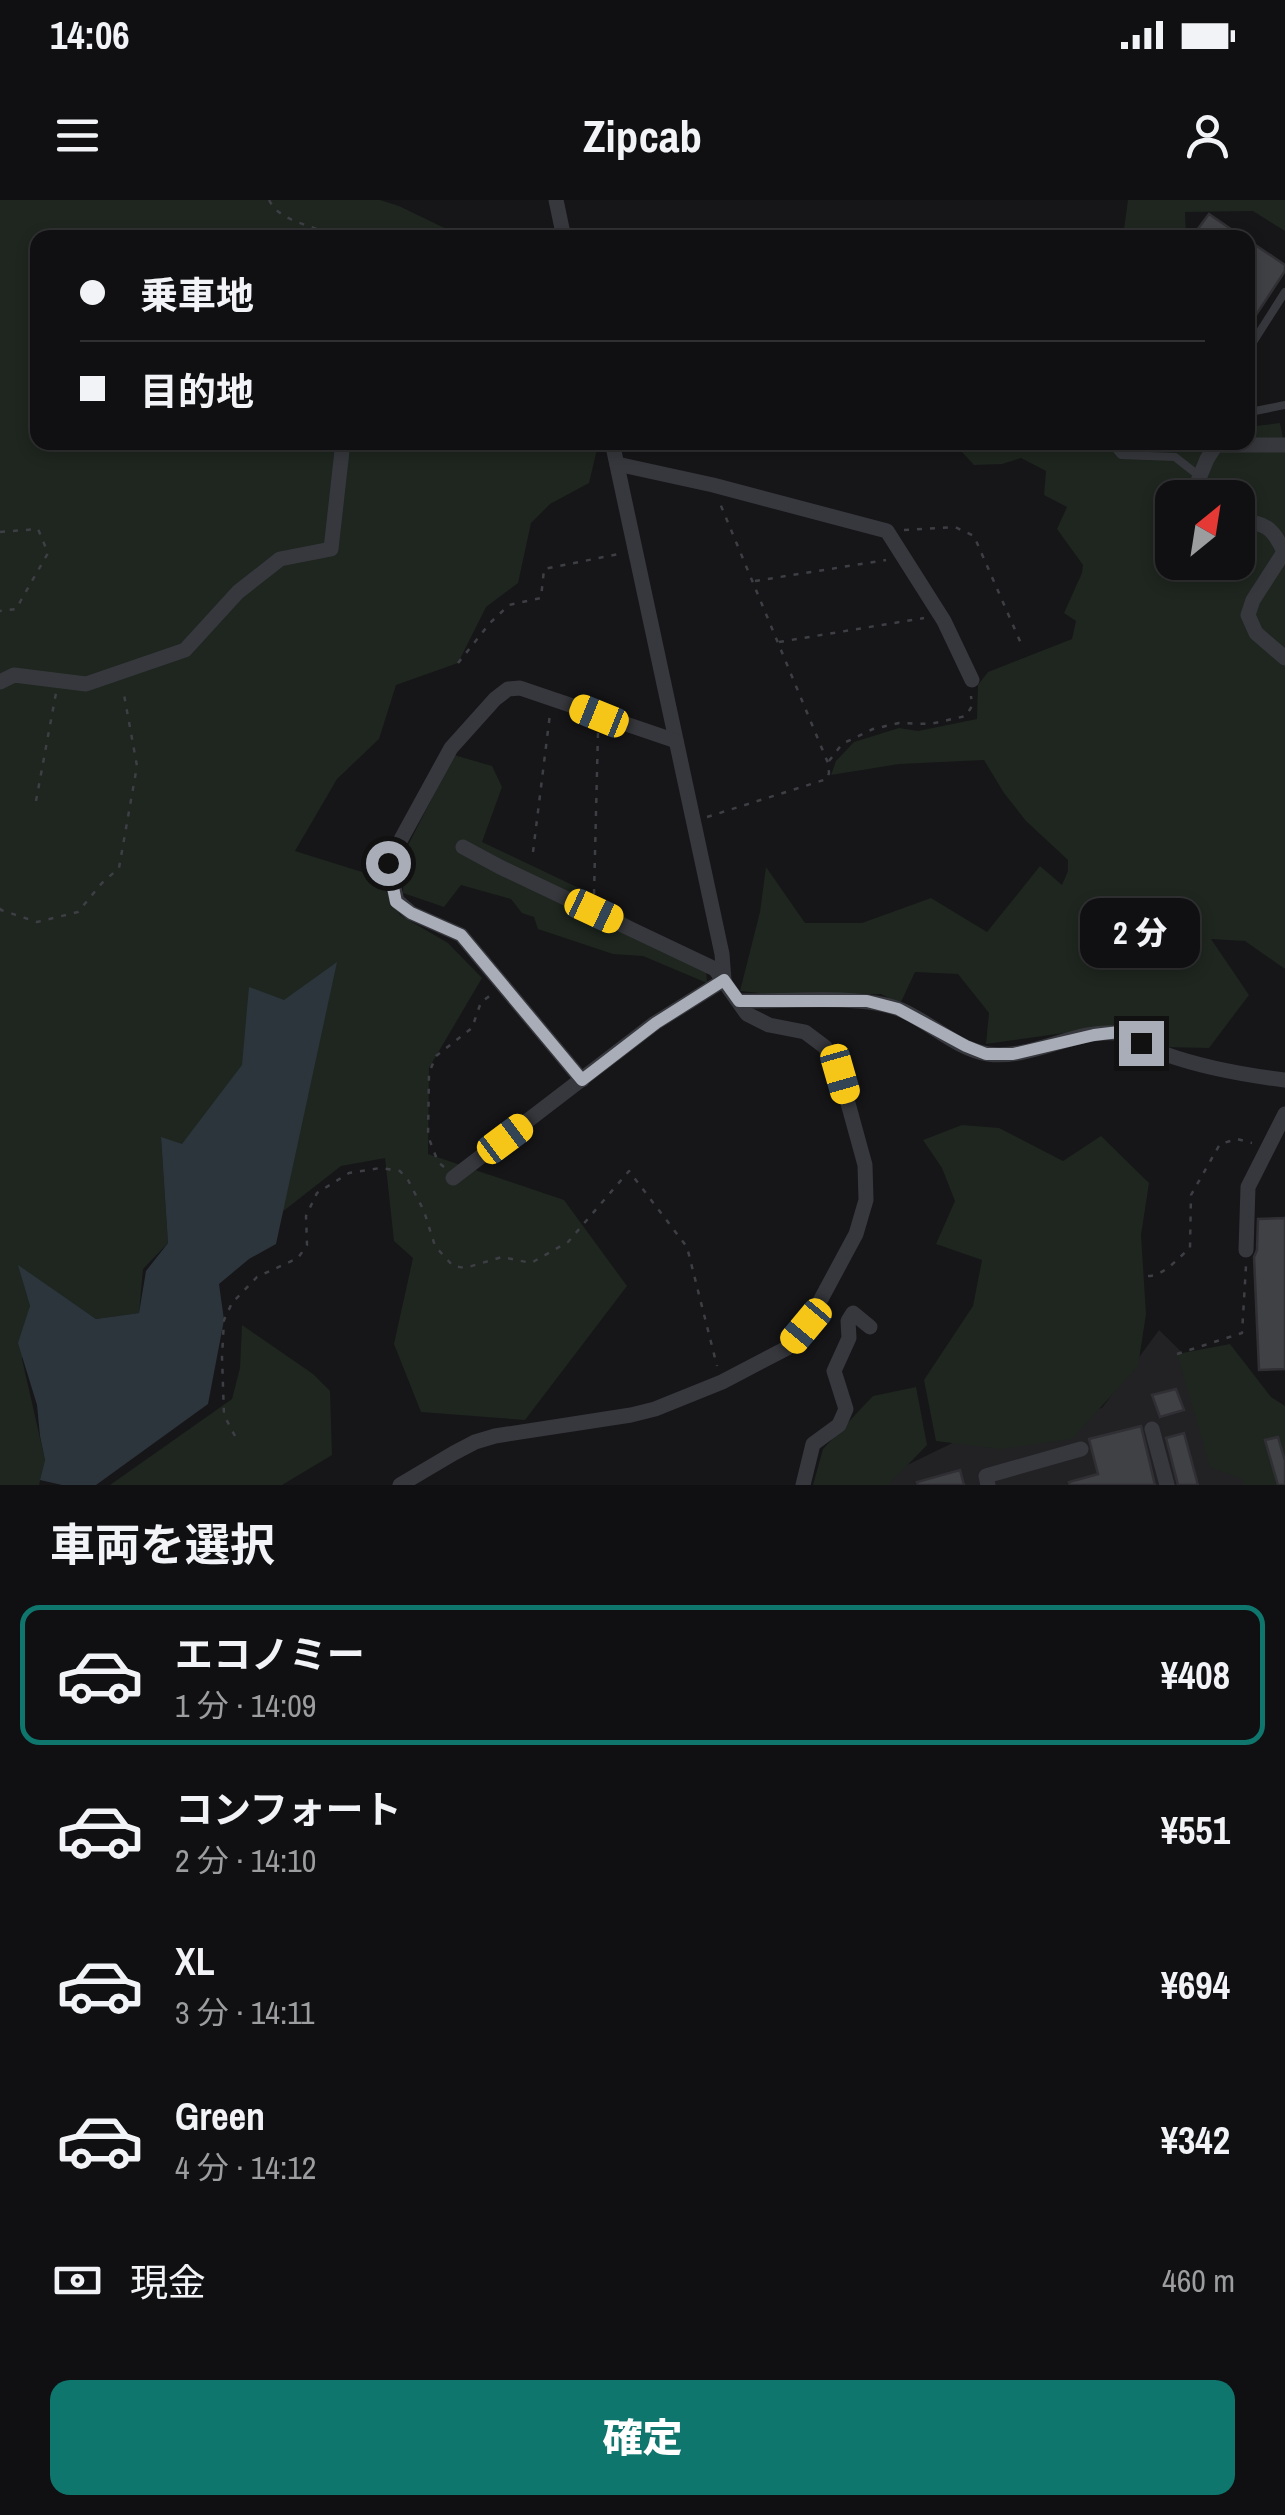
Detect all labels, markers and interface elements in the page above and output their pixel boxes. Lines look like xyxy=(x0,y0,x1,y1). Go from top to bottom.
text: 14:06 xyxy=(50,10,130,61)
text: Zipcab xyxy=(583,105,702,166)
icon: menu xyxy=(50,108,105,163)
icon: person xyxy=(1180,108,1235,163)
text: 乗車地 xyxy=(140,270,254,321)
text: 目的地 xyxy=(140,366,254,417)
north arrow xyxy=(1155,480,1255,580)
map controls xyxy=(1155,480,1255,580)
car xyxy=(566,691,632,741)
route start xyxy=(366,841,411,886)
car xyxy=(560,885,628,937)
callout: 2 分 xyxy=(1081,898,1201,968)
text: 2 分 xyxy=(1113,911,1167,954)
route end xyxy=(1119,1021,1164,1066)
car xyxy=(817,1041,863,1107)
car xyxy=(472,1109,538,1169)
car xyxy=(775,1293,837,1359)
text: 車両を選択 xyxy=(50,1514,275,1575)
text: エコノミー xyxy=(175,1629,365,1680)
icon: car xyxy=(55,1630,145,1720)
text: ¥408 xyxy=(1161,1650,1230,1701)
text: 1 分 · 14:09 xyxy=(175,1684,316,1727)
text: コンフォート xyxy=(175,1784,402,1835)
icon: car xyxy=(55,1785,145,1875)
text: ¥551 xyxy=(1161,1805,1230,1856)
text: 2 分 · 14:10 xyxy=(175,1839,316,1882)
text: XL xyxy=(175,1936,215,1987)
icon: car xyxy=(55,1940,145,2030)
text: ¥694 xyxy=(1161,1960,1230,2011)
text: 3 分 · 14:11 xyxy=(175,1991,315,2034)
text: Green xyxy=(175,2091,265,2142)
icon: car xyxy=(55,2095,145,2185)
text: ¥342 xyxy=(1161,2115,1230,2166)
text: 4 分 · 14:12 xyxy=(175,2146,316,2189)
icon: cash xyxy=(50,2253,105,2308)
text: 現金 xyxy=(130,2257,206,2308)
text: 460 m xyxy=(1162,2259,1235,2302)
button: 確定 xyxy=(50,2380,1235,2495)

